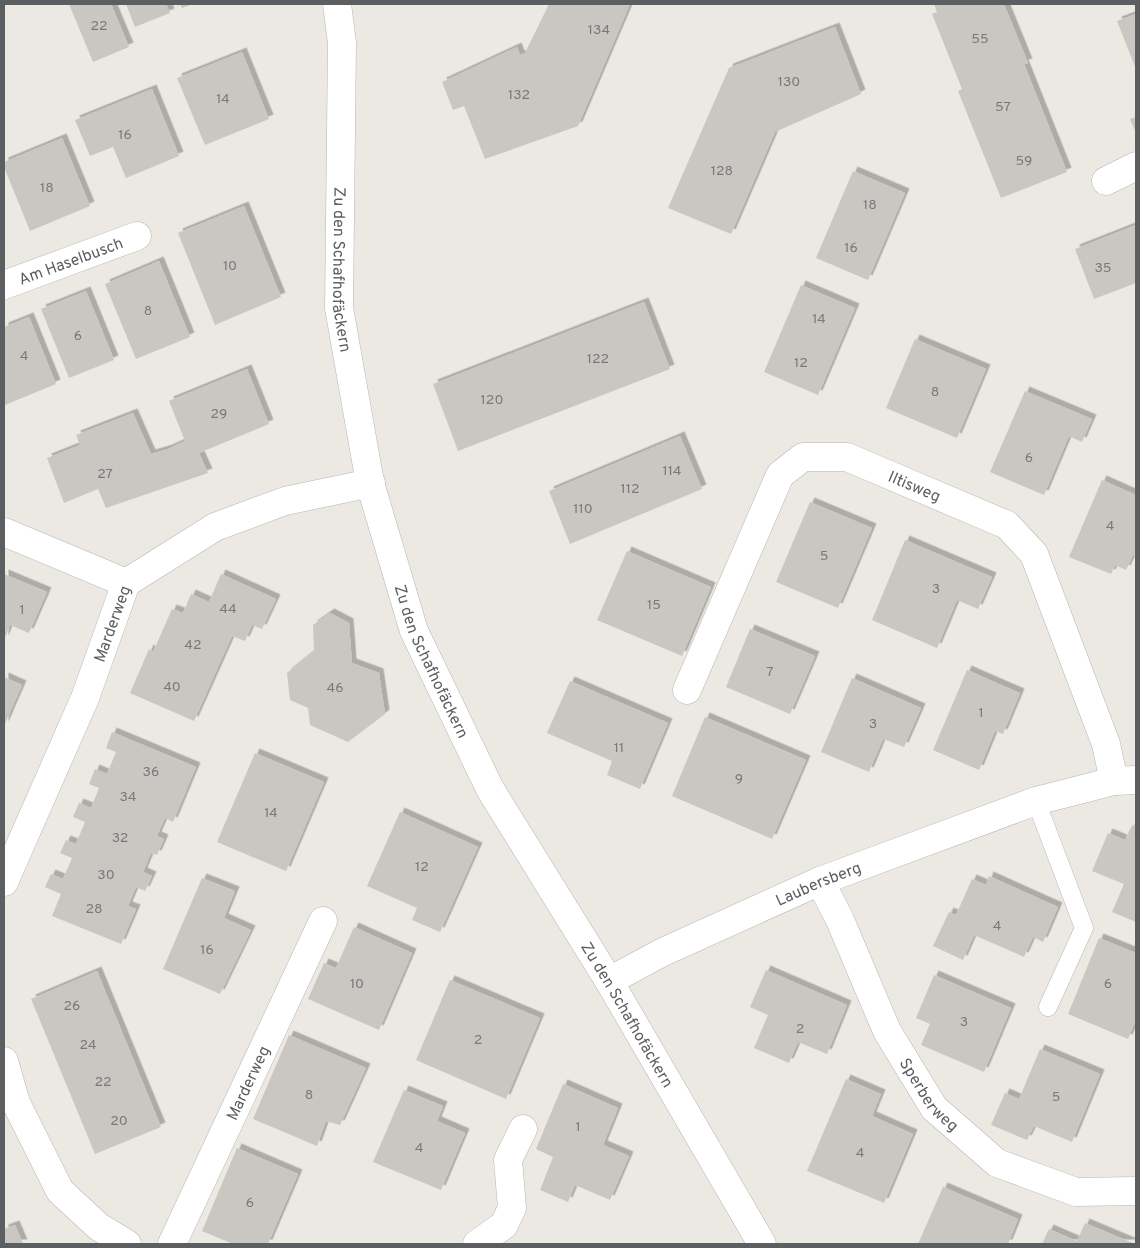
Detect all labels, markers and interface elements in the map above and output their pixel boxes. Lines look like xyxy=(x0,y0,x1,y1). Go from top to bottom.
house number: 22 xyxy=(90,18,108,35)
house number: 134 xyxy=(588,22,610,39)
house number: 55 xyxy=(971,31,989,48)
house number: 130 xyxy=(778,74,800,91)
house number: 132 xyxy=(508,87,530,104)
house number: 14 xyxy=(216,91,230,108)
house number: 57 xyxy=(995,99,1011,116)
house number: 16 xyxy=(118,127,132,144)
house number: 59 xyxy=(1016,153,1032,170)
house number: 128 xyxy=(711,163,733,180)
house number: 18 xyxy=(40,180,54,197)
street label: Zu den Schafhofäckern xyxy=(326,187,355,354)
house number: 18 xyxy=(863,197,877,214)
street label: Am Haselbusch xyxy=(16,234,126,291)
house number: 16 xyxy=(844,240,858,257)
house number: 10 xyxy=(223,258,237,275)
house number: 35 xyxy=(1094,260,1112,277)
house number: 8 xyxy=(144,303,152,320)
house number: 14 xyxy=(812,311,826,328)
house number: 6 xyxy=(74,328,82,345)
house number: 4 xyxy=(20,348,28,365)
house number: 122 xyxy=(587,351,609,368)
house number: 12 xyxy=(794,355,808,372)
house number: 8 xyxy=(931,384,939,401)
house number: 120 xyxy=(481,392,503,409)
house number: 29 xyxy=(211,406,227,423)
house number: 6 xyxy=(1025,450,1033,467)
house number: 114 xyxy=(663,463,681,480)
house number: 27 xyxy=(97,466,113,483)
street label: Iltisweg xyxy=(885,468,943,508)
house number: 112 xyxy=(620,481,640,498)
house number: 110 xyxy=(573,501,593,518)
house number: 4 xyxy=(1106,518,1114,535)
house number: 5 xyxy=(820,548,828,565)
house number: 3 xyxy=(932,581,940,598)
street label: Zu den Schafhofäckern xyxy=(389,582,472,742)
street label: Marderweg xyxy=(91,583,136,665)
house number: 15 xyxy=(647,597,661,614)
house number: 44 xyxy=(219,601,237,618)
house number: 1 xyxy=(19,602,25,619)
house number: 42 xyxy=(184,637,202,654)
house number: 7 xyxy=(766,664,774,681)
house number: 40 xyxy=(163,679,181,696)
house number: 46 xyxy=(326,680,344,697)
house number: 1 xyxy=(978,705,984,722)
house number: 3 xyxy=(869,716,877,733)
house number: 11 xyxy=(614,740,624,757)
house number: 36 xyxy=(143,764,159,781)
house number: 9 xyxy=(735,771,743,788)
house number: 34 xyxy=(119,789,137,806)
house number: 14 xyxy=(264,805,278,822)
house number: 32 xyxy=(112,830,128,847)
house number: 12 xyxy=(415,859,429,876)
street label: Laubersberg xyxy=(773,859,864,912)
house number: 30 xyxy=(97,867,115,884)
house number: 28 xyxy=(85,901,103,918)
house number: 4 xyxy=(993,918,1001,935)
street label: Zu den Schafhofäckern xyxy=(575,939,677,1092)
house number: 16 xyxy=(200,942,214,959)
house number: 10 xyxy=(350,976,364,993)
house number: 6 xyxy=(1104,976,1112,993)
house number: 26 xyxy=(64,998,80,1015)
house number: 3 xyxy=(960,1014,968,1031)
house number: 2 xyxy=(796,1021,804,1038)
house number: 2 xyxy=(474,1032,482,1049)
house number: 24 xyxy=(79,1037,97,1054)
street label: Marderweg xyxy=(223,1043,275,1124)
street label: Sperberweg xyxy=(894,1055,962,1137)
house number: 22 xyxy=(94,1074,112,1091)
house number: 8 xyxy=(305,1087,313,1104)
house number: 5 xyxy=(1052,1089,1060,1106)
house number: 20 xyxy=(110,1113,128,1130)
house number: 1 xyxy=(575,1119,581,1136)
house number: 4 xyxy=(415,1140,423,1157)
house number: 4 xyxy=(856,1145,864,1162)
house number: 6 xyxy=(246,1195,254,1212)

